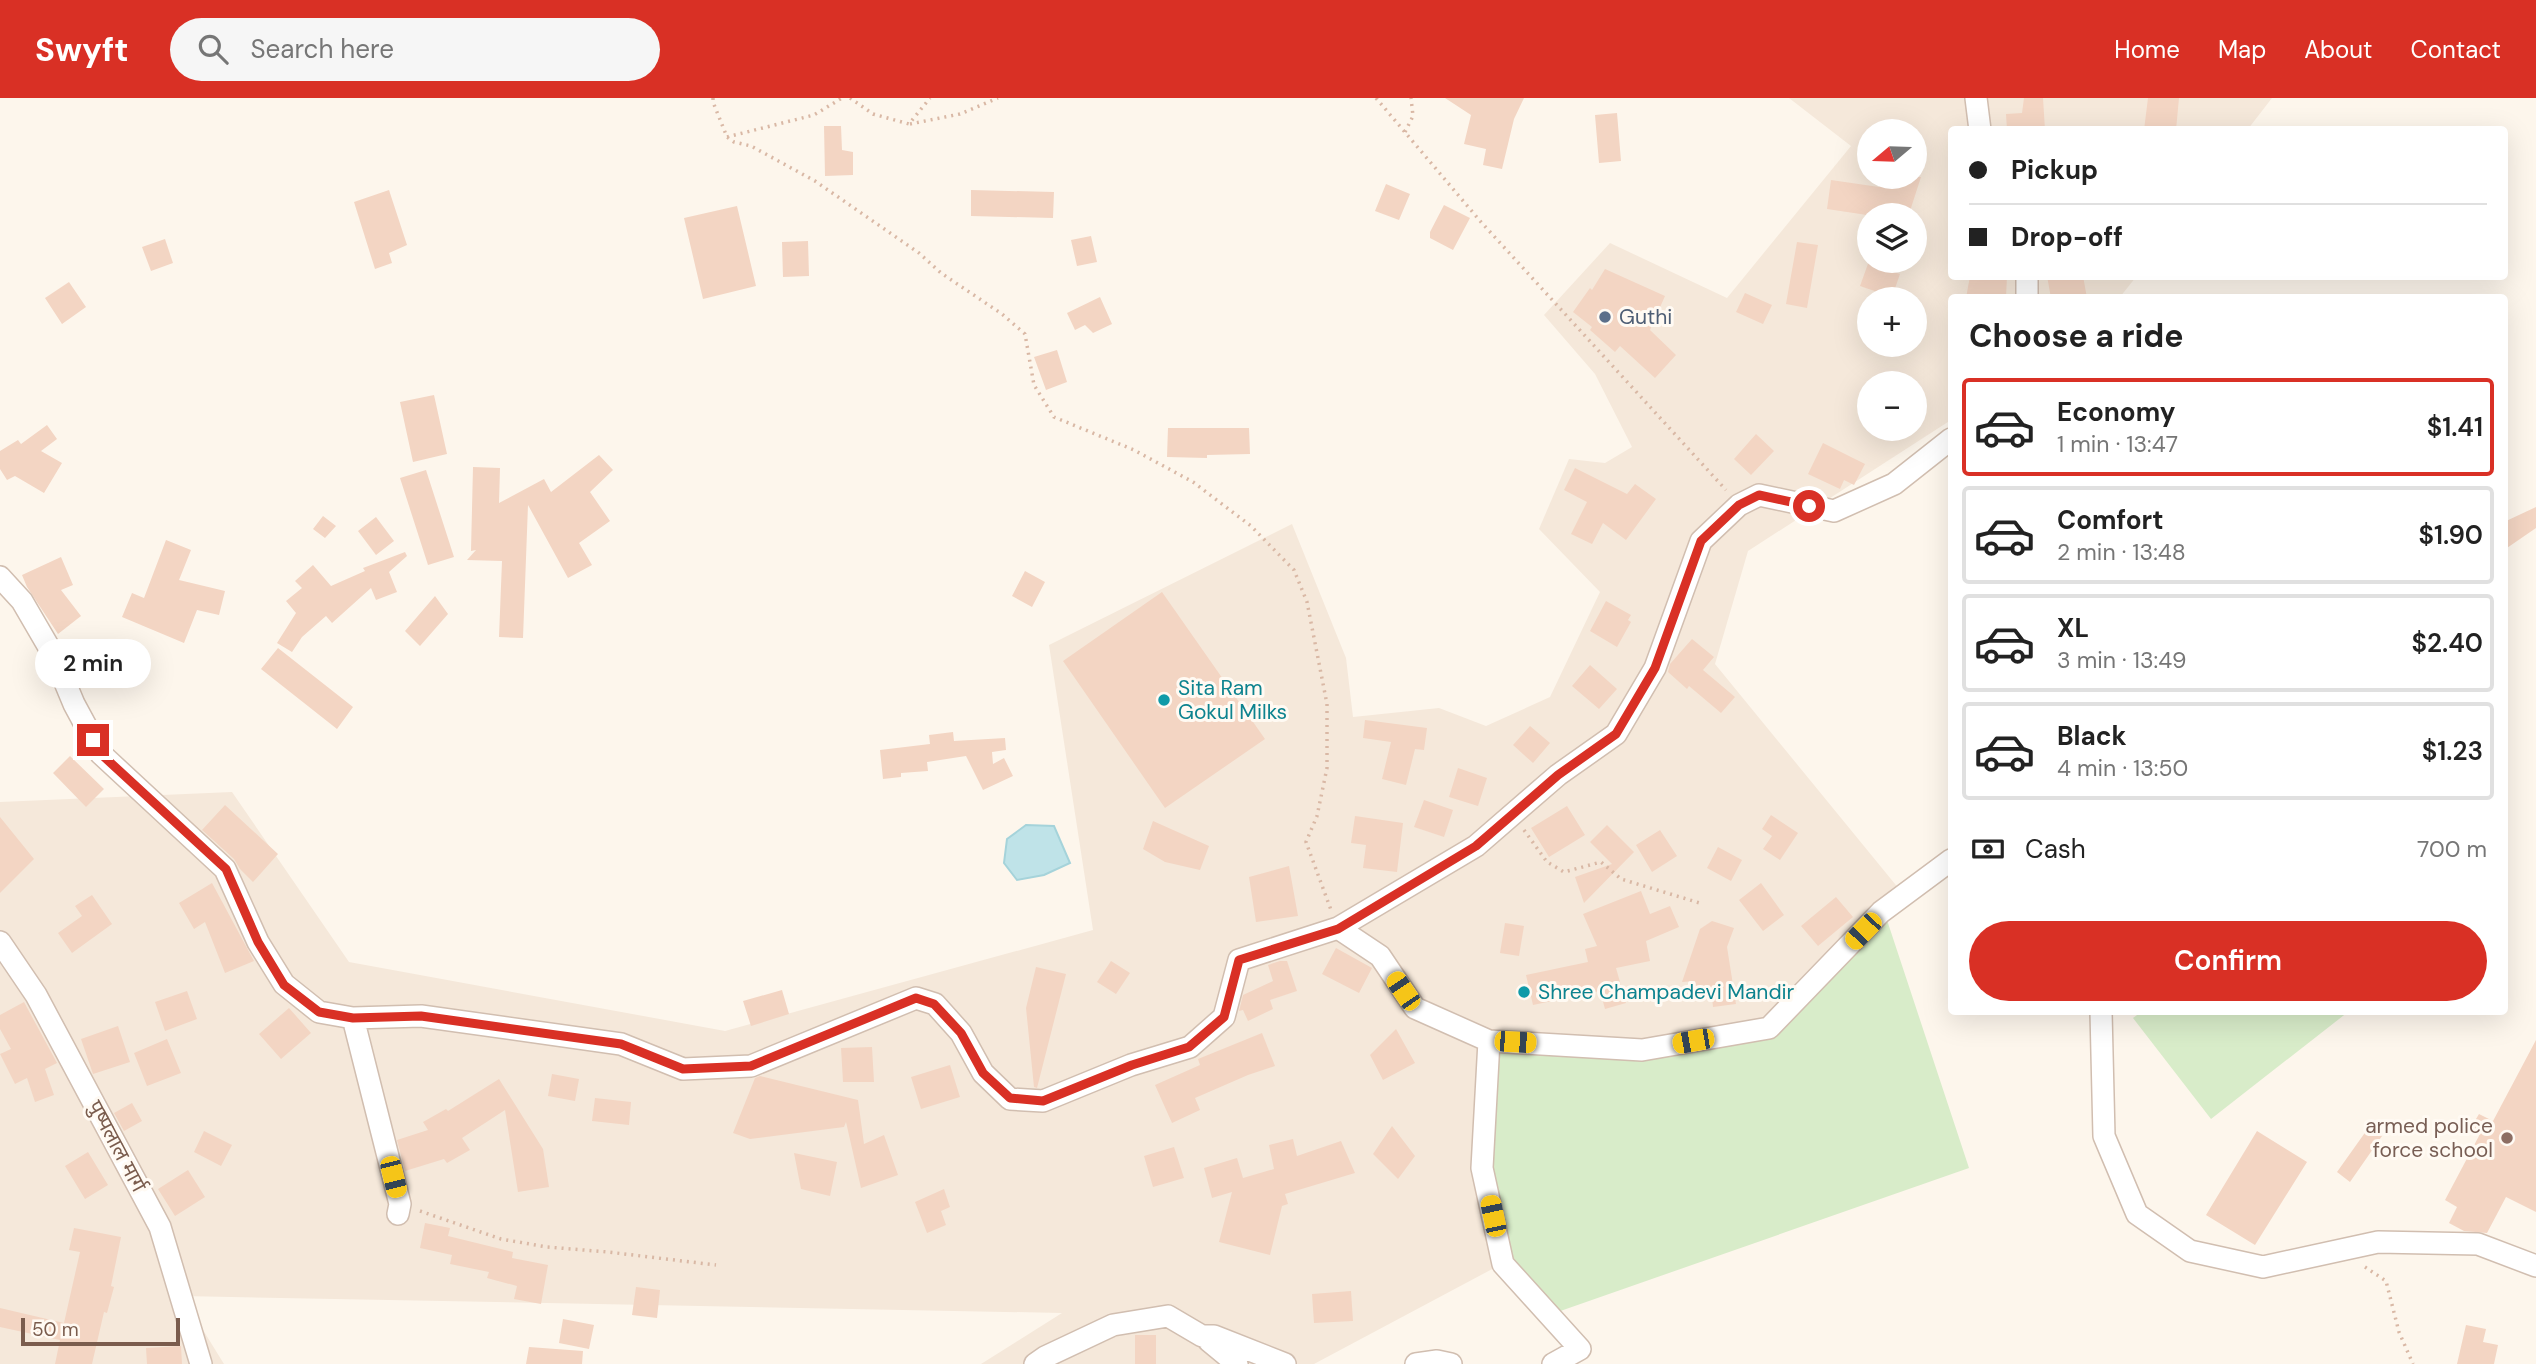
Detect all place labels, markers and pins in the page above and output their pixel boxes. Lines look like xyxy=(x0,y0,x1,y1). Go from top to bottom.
place label: Guthi xyxy=(1619,303,1672,331)
marker: Guthi xyxy=(1597,309,1613,325)
place label: Sita Ram Gokul Milks xyxy=(1178,674,1287,726)
marker: Sita Ram Gokul Milks xyxy=(1156,692,1172,708)
place label: Shree Champadevi Mandir xyxy=(1538,978,1795,1006)
marker: Shree Champadevi Mandir xyxy=(1516,984,1532,1000)
place label: armed police force school xyxy=(2365,1112,2493,1164)
marker: armed police force school xyxy=(2499,1130,2515,1146)

